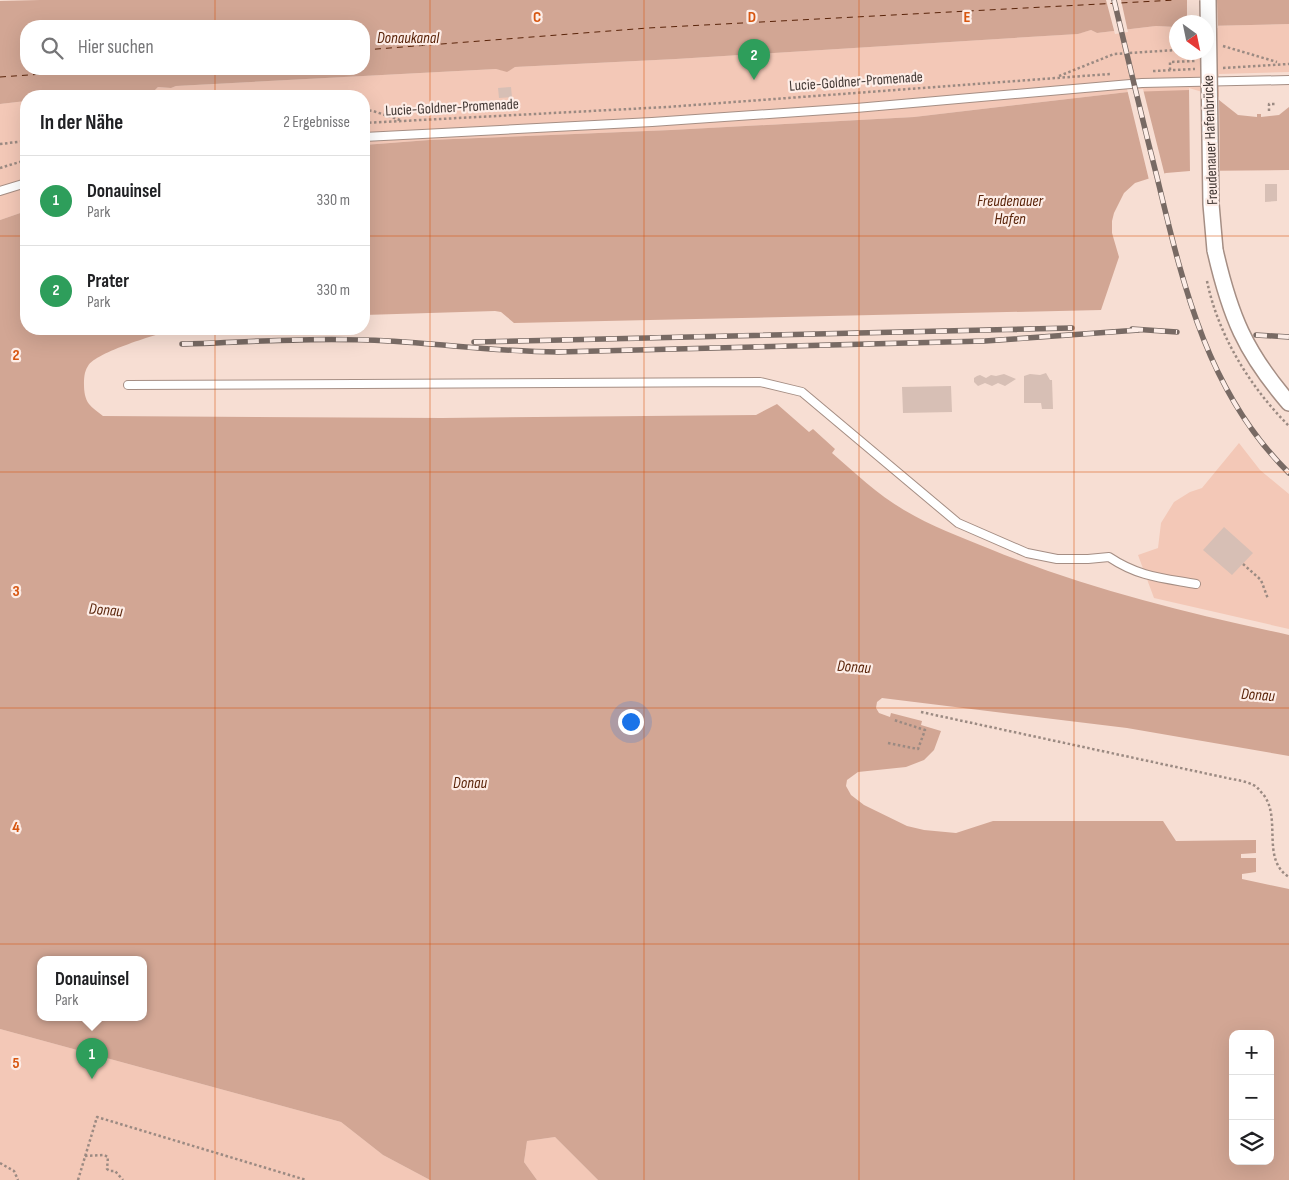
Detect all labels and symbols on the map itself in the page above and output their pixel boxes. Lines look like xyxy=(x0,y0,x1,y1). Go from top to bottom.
text: C xyxy=(533,8,541,27)
text: D xyxy=(748,8,756,27)
text: E xyxy=(964,8,971,27)
north arrow xyxy=(1169,15,1214,60)
water label: Donaukanal xyxy=(377,29,440,48)
pin: 2 xyxy=(738,39,770,80)
street label: Lucie-Goldner-Promenade xyxy=(789,67,923,96)
street label: Freudenauer Hafenbrücke xyxy=(1199,75,1222,205)
street label: Lucie-Goldner-Promenade xyxy=(385,95,519,120)
water label: Freudenauer Hafen xyxy=(977,192,1044,229)
text: 2 xyxy=(12,346,20,365)
text: 3 xyxy=(12,582,20,601)
water label: Donau xyxy=(88,600,124,621)
water label: Donau xyxy=(836,657,872,678)
water label: Donau xyxy=(1240,685,1276,706)
your location xyxy=(618,709,644,735)
water label: Donau xyxy=(453,774,487,793)
text: 4 xyxy=(12,818,20,837)
pin: 1 xyxy=(76,1038,108,1079)
text: 5 xyxy=(12,1054,20,1073)

